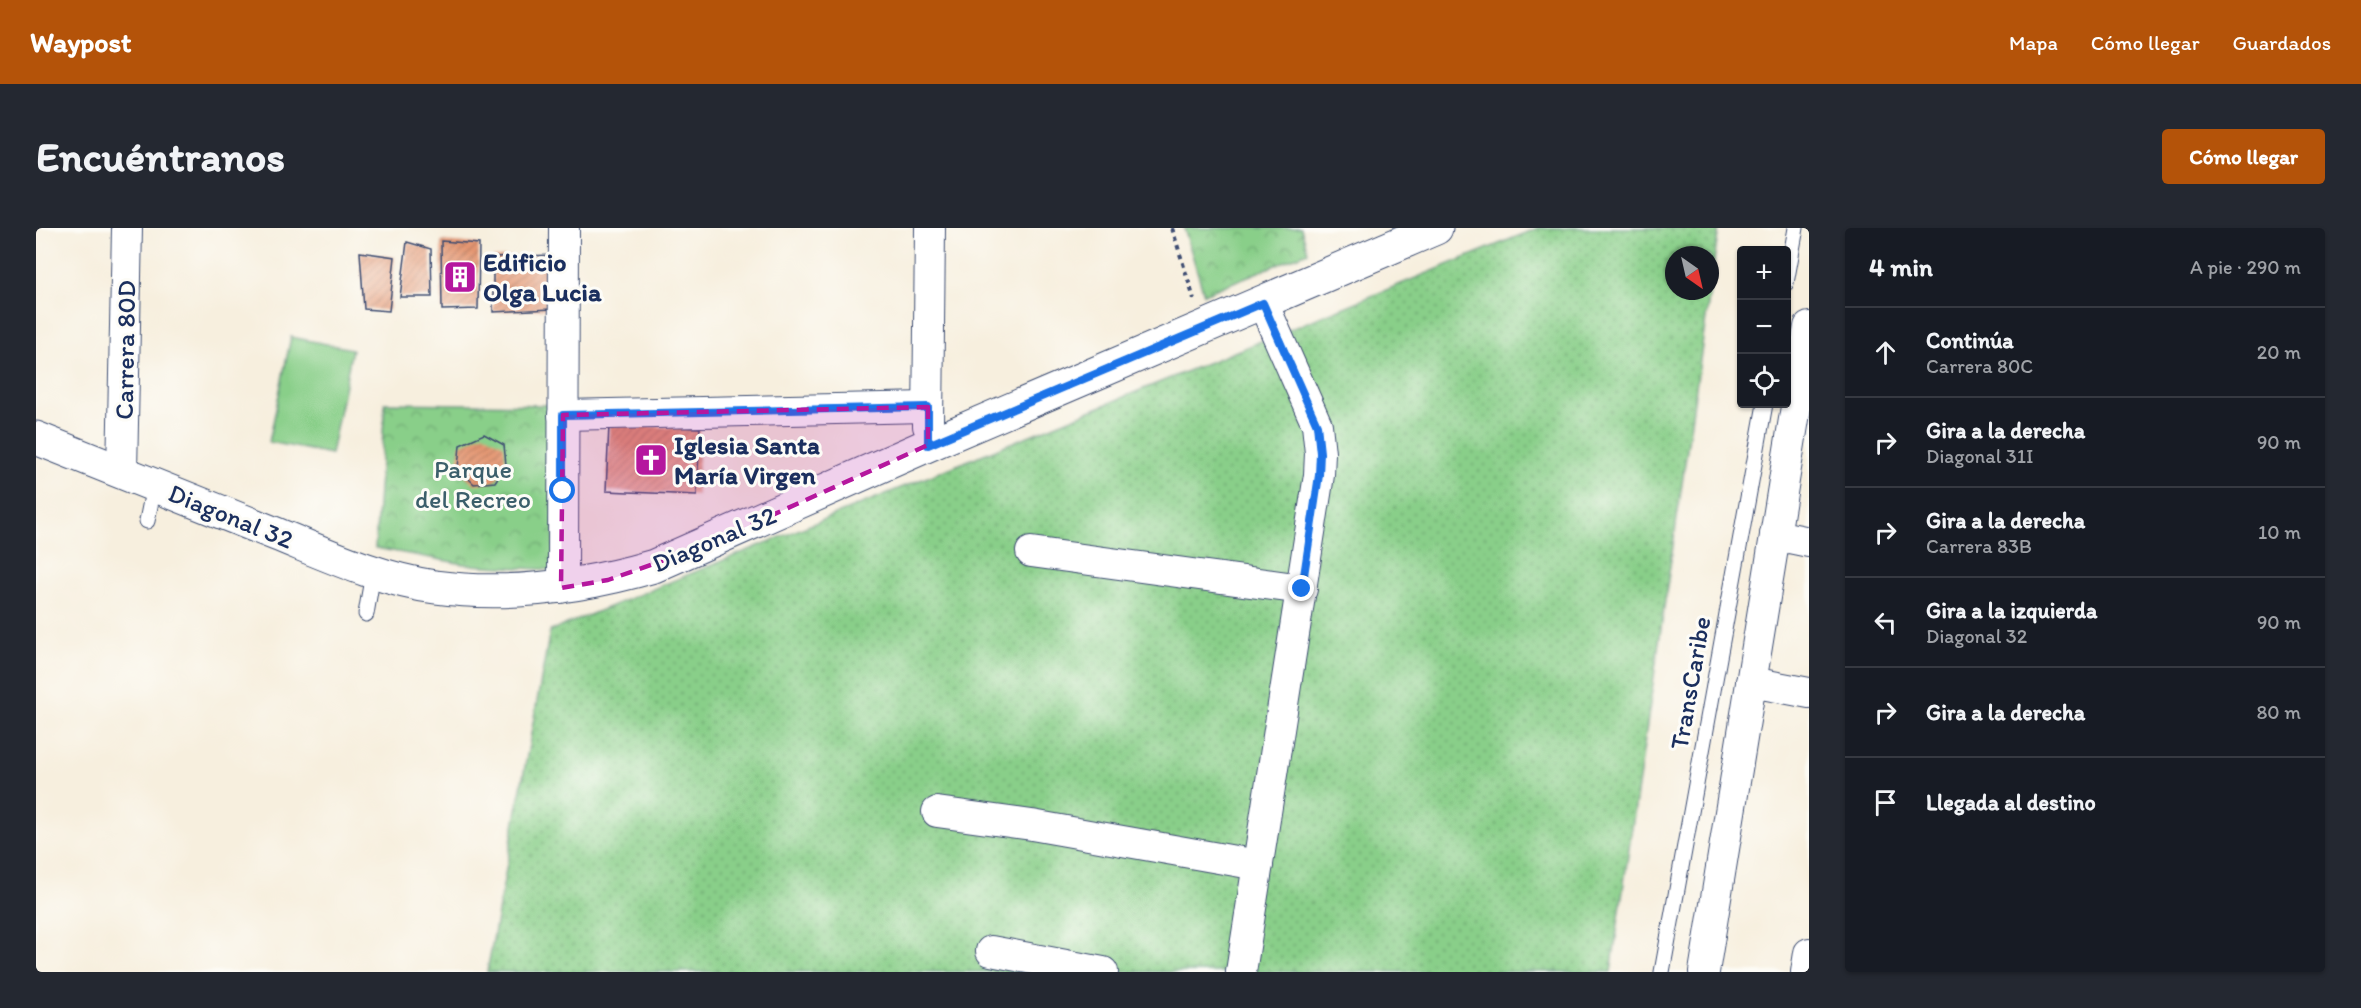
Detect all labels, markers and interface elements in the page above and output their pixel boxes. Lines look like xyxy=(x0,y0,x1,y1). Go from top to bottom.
text: Waypost xyxy=(30,25,132,59)
text: Mapa xyxy=(2009,30,2058,55)
text: Cómo llegar xyxy=(2091,30,2200,55)
text: Guardados xyxy=(2233,30,2331,55)
button: Cómo llegar xyxy=(2162,129,2325,184)
text: Encuéntranos xyxy=(36,131,285,182)
place label: Edificio Olga Lucia xyxy=(483,246,602,308)
north arrow xyxy=(1665,246,1719,300)
map controls xyxy=(1737,246,1791,408)
button: + xyxy=(1737,246,1791,300)
text: 4 min xyxy=(1869,251,1933,283)
text: A pie · 290 m xyxy=(2190,255,2301,279)
building icon: Edificio Olga Lucia xyxy=(442,259,478,295)
street label: Carrera 80D xyxy=(108,280,142,420)
button: − xyxy=(1737,300,1791,354)
text: Continúa xyxy=(1926,327,2014,354)
icon: ahead xyxy=(1869,336,1902,369)
text: 20 m xyxy=(2257,340,2301,364)
button: locate xyxy=(1737,354,1791,408)
text: Carrera 80C xyxy=(1926,354,2033,378)
text: Gira a la derecha xyxy=(1926,417,2085,444)
icon: right xyxy=(1869,426,1902,459)
place label: Iglesia Santa María Virgen xyxy=(674,429,820,491)
text: 90 m xyxy=(2257,430,2301,454)
church icon: Iglesia Santa María Virgen xyxy=(633,442,669,478)
text: Diagonal 31I xyxy=(1926,444,2034,468)
park label: Parque del Recreo xyxy=(415,453,531,515)
street label: Diagonal 32 xyxy=(164,477,298,556)
route start xyxy=(549,477,575,503)
street label: Diagonal 32 xyxy=(647,498,781,579)
text: Gira a la derecha xyxy=(1926,507,2085,534)
icon: right xyxy=(1869,516,1902,549)
text: 10 m xyxy=(2258,520,2301,544)
text: Carrera 83B xyxy=(1926,534,2032,558)
route end xyxy=(1288,575,1314,601)
text: Gira a la izquierda xyxy=(1926,597,2097,624)
icon: left xyxy=(1869,606,1902,639)
text: 90 m xyxy=(2257,610,2301,634)
street label: TransCaribe xyxy=(1663,614,1717,752)
text: Diagonal 32 xyxy=(1926,624,2027,648)
icon: right xyxy=(1869,696,1902,729)
text: Gira a la derecha xyxy=(1926,699,2085,726)
text: 80 m xyxy=(2256,700,2301,724)
icon: arrive xyxy=(1869,786,1902,819)
text: Llegada al destino xyxy=(1926,789,2096,816)

